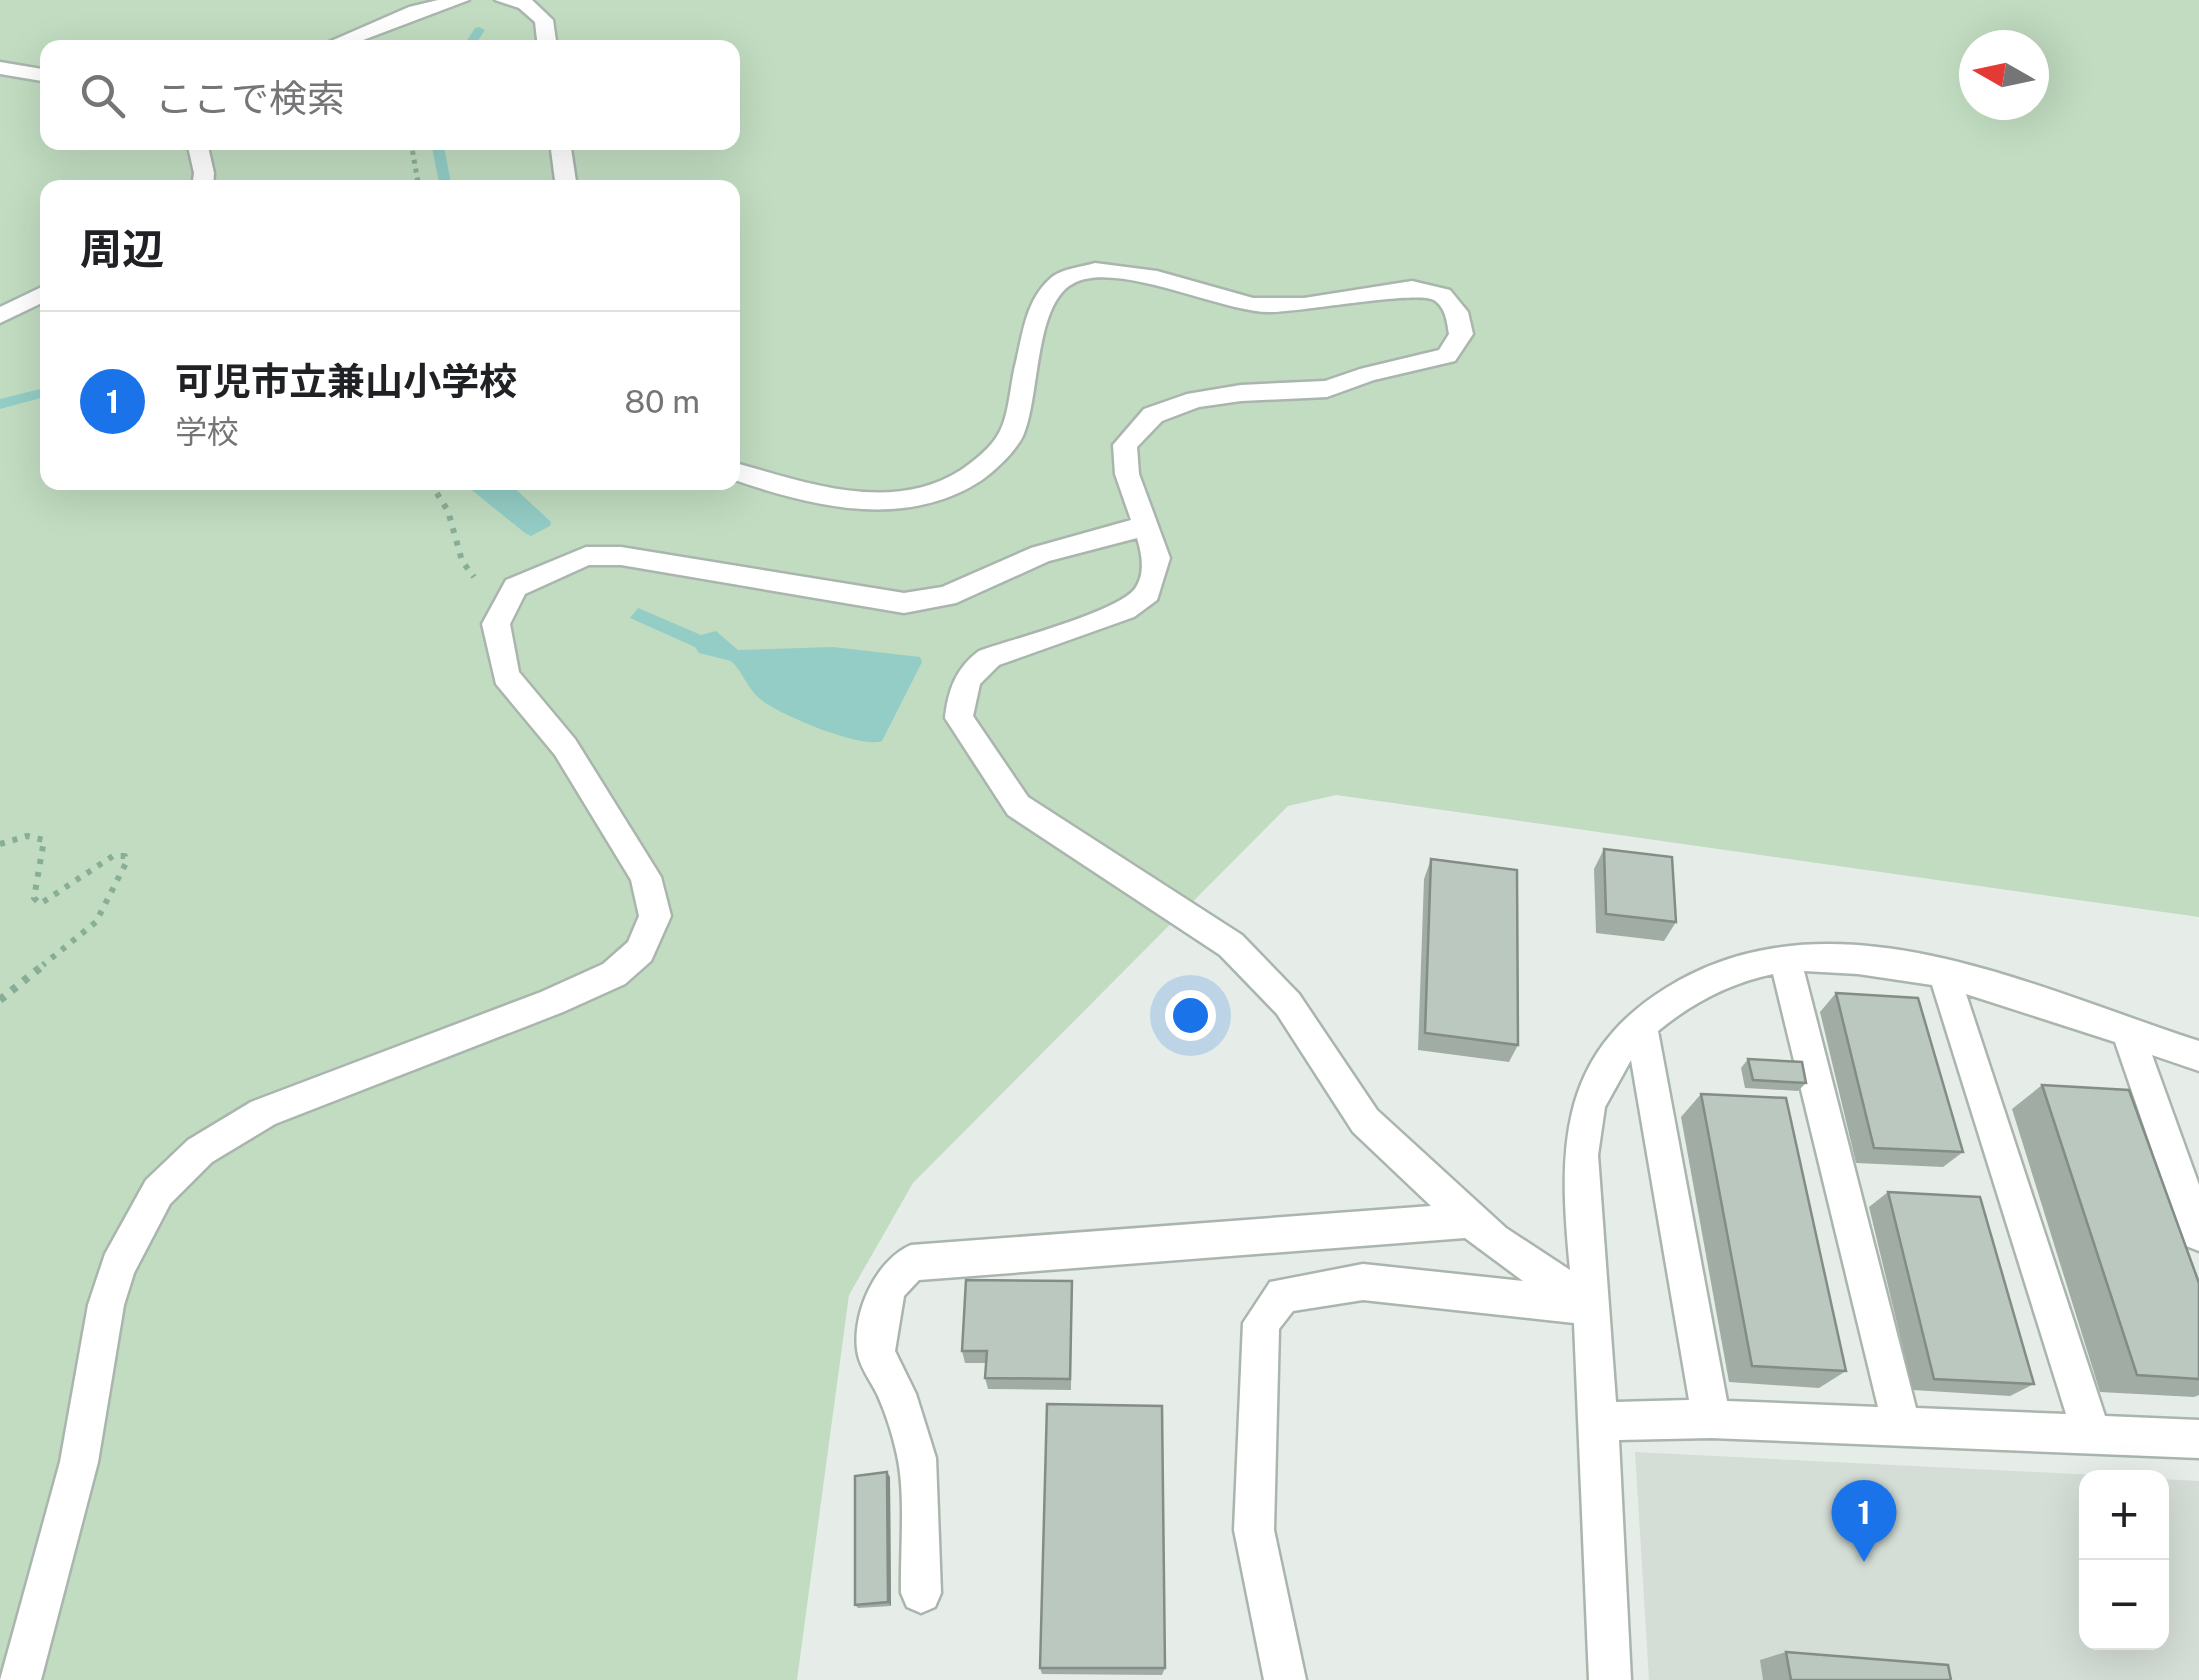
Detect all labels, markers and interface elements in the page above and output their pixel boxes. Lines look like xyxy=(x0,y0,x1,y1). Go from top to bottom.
north arrow xyxy=(1959,30,2049,120)
search box xyxy=(40,40,740,150)
icon: search xyxy=(75,68,130,123)
text: ここで検索 xyxy=(155,76,345,121)
text: 周辺 xyxy=(80,224,164,273)
text: 可児市立兼山小学校 xyxy=(175,359,517,404)
text: 1 xyxy=(106,383,119,420)
text: 80 m xyxy=(624,383,700,420)
text: 学校 xyxy=(175,413,239,450)
your location xyxy=(1165,990,1216,1041)
map controls xyxy=(2079,1470,2169,1650)
button: + xyxy=(2079,1470,2169,1560)
pin: 1 xyxy=(1832,1480,1896,1562)
button: − xyxy=(2079,1560,2169,1650)

